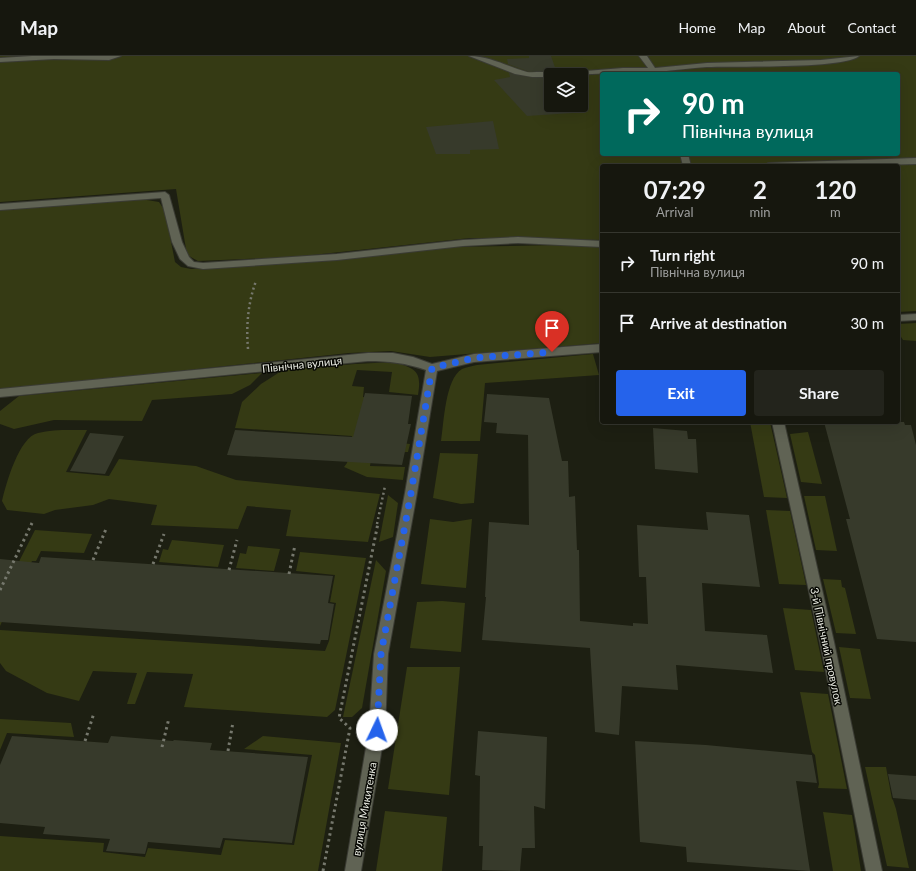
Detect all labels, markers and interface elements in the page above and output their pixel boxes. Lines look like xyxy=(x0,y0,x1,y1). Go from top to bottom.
text: Map xyxy=(20,16,58,39)
text: Home xyxy=(678,19,716,36)
text: Map xyxy=(738,19,765,36)
text: About xyxy=(787,19,825,36)
text: Contact xyxy=(847,19,896,36)
map controls xyxy=(544,68,588,112)
button: layers xyxy=(544,68,588,112)
text: 90 m xyxy=(682,86,745,120)
icon: right xyxy=(616,88,668,140)
text: Північна вулиця xyxy=(682,120,814,142)
text: 07:29 xyxy=(644,175,706,204)
text: 2 xyxy=(753,175,767,204)
text: 120 xyxy=(814,175,856,204)
text: Arrival xyxy=(656,204,693,220)
text: min xyxy=(750,204,771,220)
text: m xyxy=(830,204,841,220)
text: Turn right xyxy=(650,246,715,264)
icon: right xyxy=(616,252,638,274)
text: 90 m xyxy=(850,254,884,272)
text: Північна вулиця xyxy=(650,264,745,280)
pin xyxy=(535,311,569,352)
icon: arrive xyxy=(616,312,638,334)
text: Arrive at destination xyxy=(650,314,787,332)
text: 30 m xyxy=(850,314,884,332)
icon: arrive xyxy=(541,317,563,339)
street label: Північна вулиця xyxy=(261,353,343,375)
button: Exit xyxy=(616,370,746,416)
button: Share xyxy=(754,370,884,416)
street label: 3-й Північний провулок xyxy=(808,586,846,706)
position arrow xyxy=(356,709,398,751)
street label: вулиця Микитенка xyxy=(349,761,379,857)

